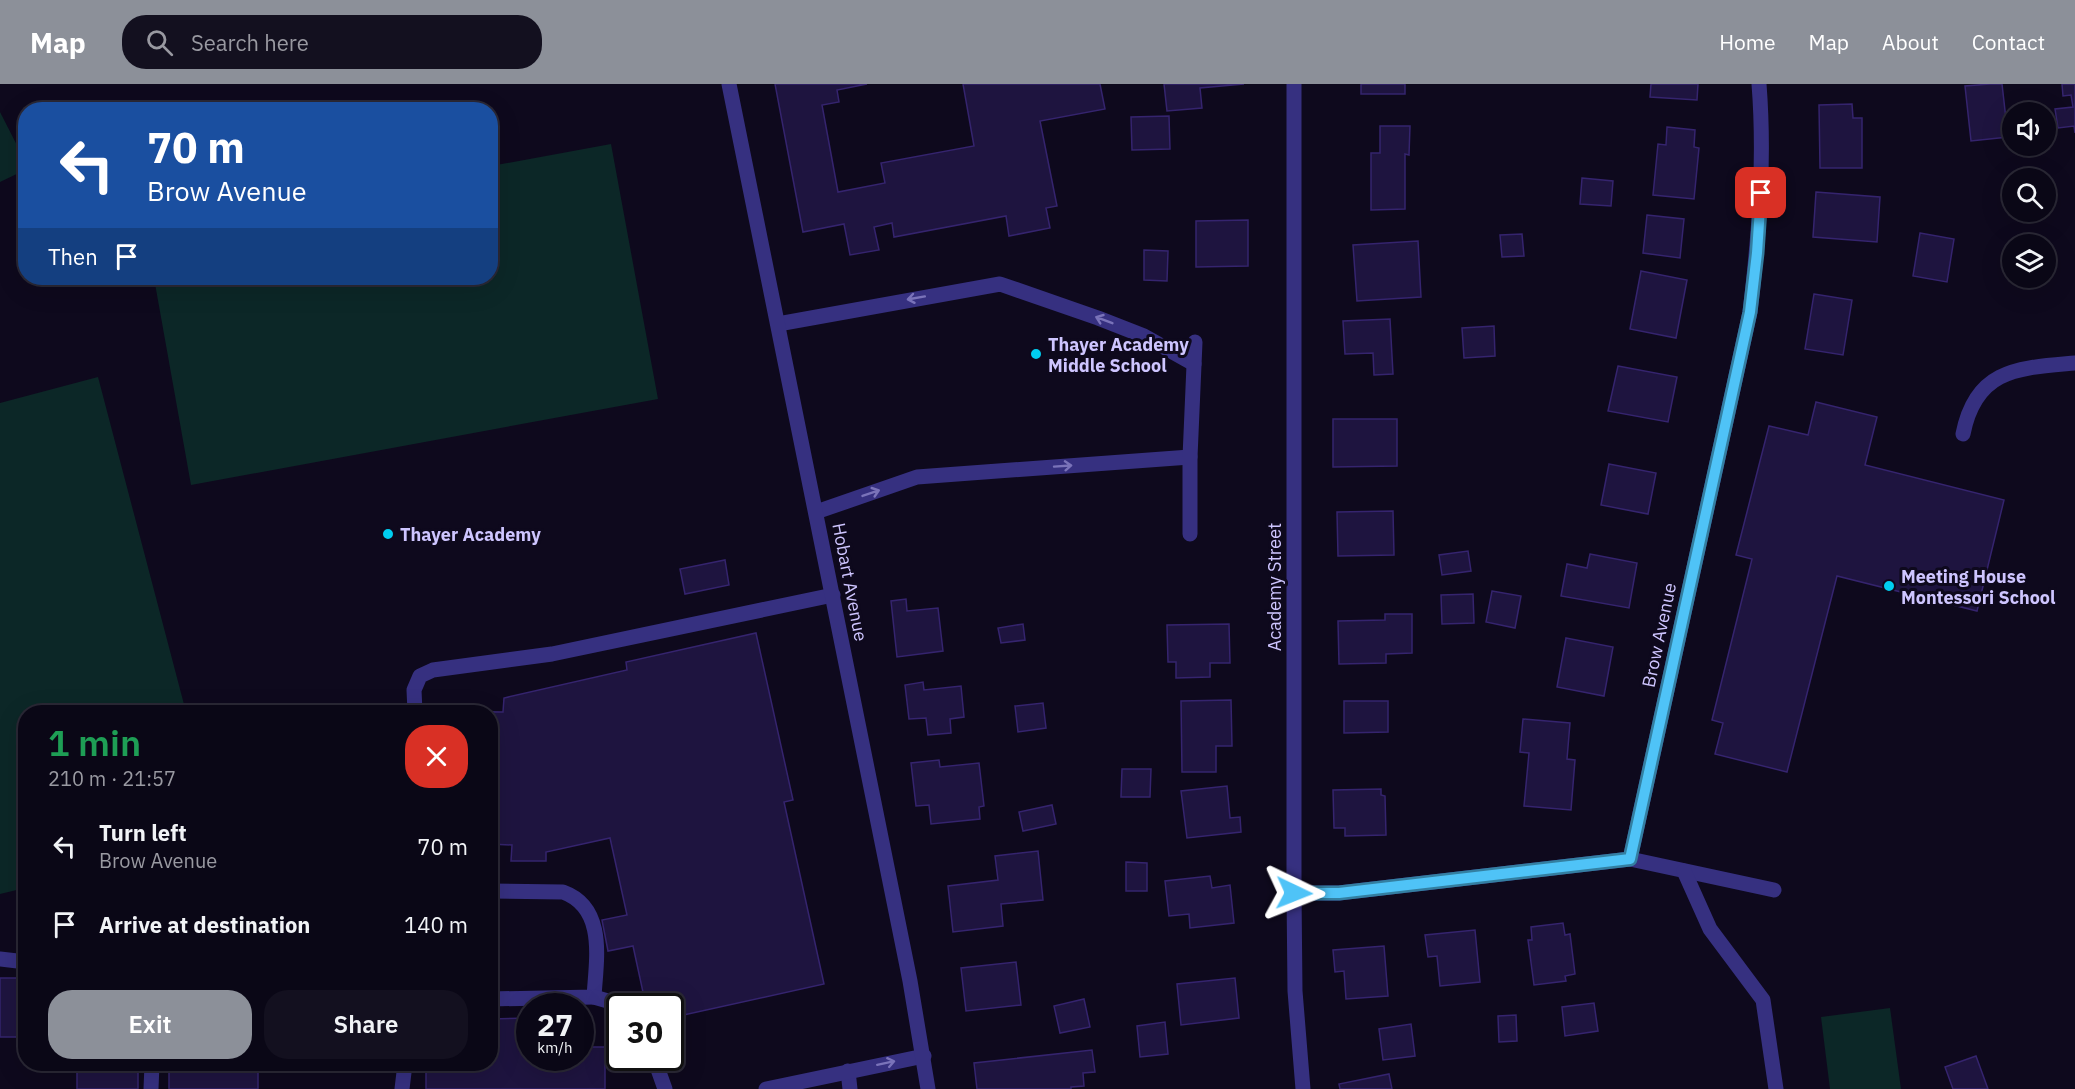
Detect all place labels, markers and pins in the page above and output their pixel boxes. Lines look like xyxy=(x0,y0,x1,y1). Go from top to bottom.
pin xyxy=(1735,167,1786,218)
place label: Thayer Academy Middle School xyxy=(1048,333,1189,377)
marker: Thayer Academy Middle School xyxy=(1029,347,1043,361)
place label: Thayer Academy xyxy=(400,523,541,546)
marker: Thayer Academy xyxy=(381,527,395,541)
place label: Meeting House Montessori School xyxy=(1901,565,2056,609)
marker: Meeting House Montessori School xyxy=(1882,579,1896,593)

